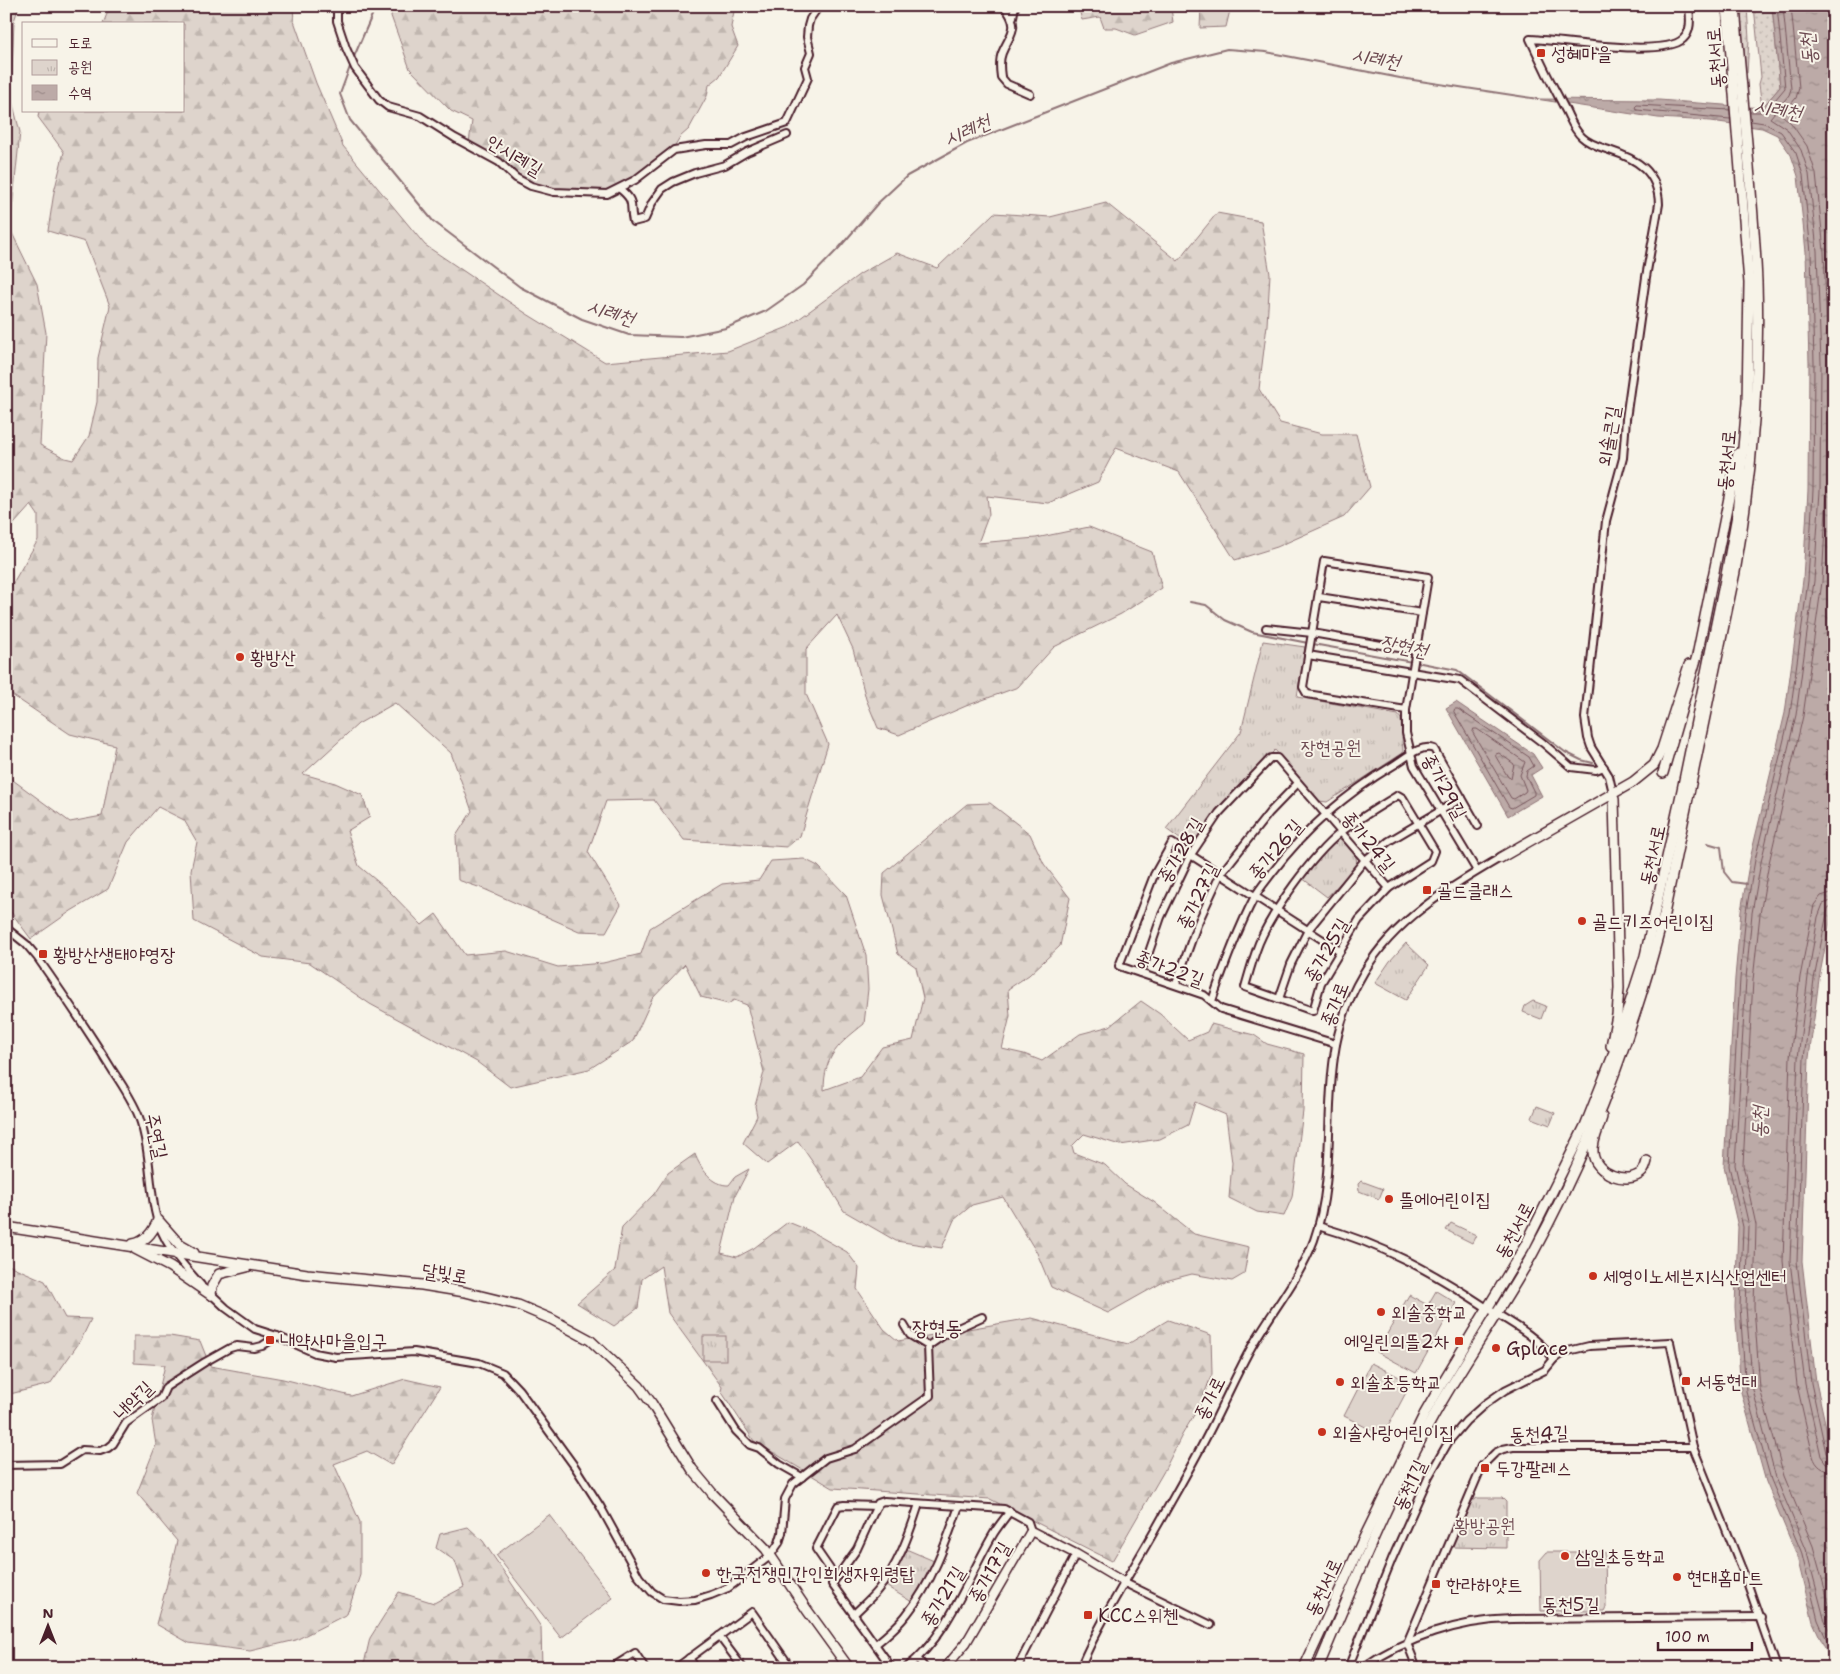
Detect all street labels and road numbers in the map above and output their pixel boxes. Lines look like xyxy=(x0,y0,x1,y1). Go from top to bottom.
street label: 동천서로 xyxy=(1700,26,1731,90)
street label: 안시례길 xyxy=(482,129,547,182)
street label: 외솔큰길 xyxy=(1591,404,1626,468)
street label: 동천서로 xyxy=(1711,428,1742,492)
street label: 종가29길 xyxy=(1416,749,1473,824)
street label: 종가24길 xyxy=(1336,806,1401,877)
street label: 종가28길 xyxy=(1152,813,1209,888)
street label: 종가26길 xyxy=(1243,814,1308,885)
street label: 동천서로 xyxy=(1634,823,1671,888)
street label: 종가27길 xyxy=(1171,859,1224,934)
street label: 종가25길 xyxy=(1298,913,1355,987)
street label: 종가22길 xyxy=(1132,944,1208,992)
street label: 종가로 xyxy=(1315,978,1354,1030)
street label: 주연길 xyxy=(140,1111,174,1161)
street label: 동천서로 xyxy=(1489,1197,1540,1263)
street label: 달빛로 xyxy=(420,1258,470,1289)
street label: 종가로 xyxy=(1188,1372,1231,1424)
street label: 내약길 xyxy=(108,1375,158,1425)
street label: 동천4길 xyxy=(1509,1420,1569,1447)
street label: 동천1길 xyxy=(1387,1456,1432,1515)
street label: 종가17길 xyxy=(962,1537,1016,1607)
street label: 동천서로 xyxy=(1299,1554,1348,1620)
street label: 종가21길 xyxy=(915,1561,970,1631)
street label: 동천5길 xyxy=(1542,1592,1600,1617)

